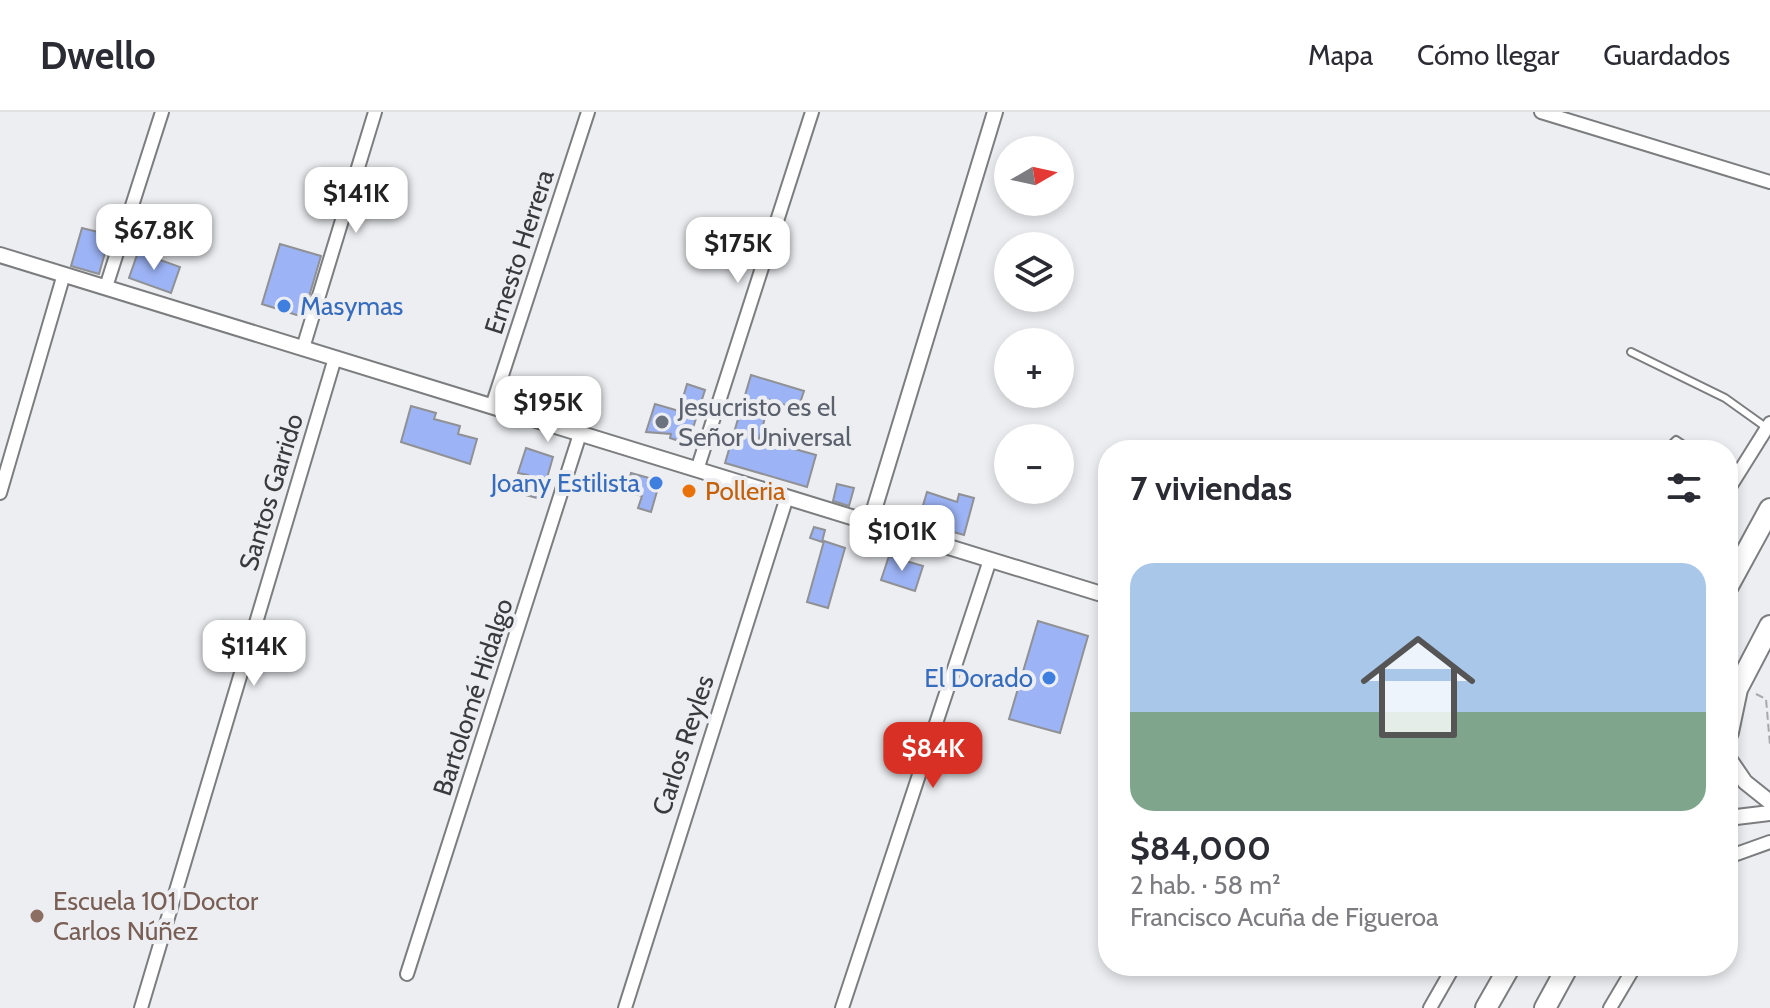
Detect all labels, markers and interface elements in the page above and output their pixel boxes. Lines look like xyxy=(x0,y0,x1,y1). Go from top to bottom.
text: Dwello xyxy=(40,32,156,79)
text: Mapa xyxy=(1308,38,1373,72)
text: Cómo llegar xyxy=(1417,38,1559,72)
text: Guardados xyxy=(1603,38,1730,72)
north arrow xyxy=(994,136,1074,216)
map controls xyxy=(994,136,1074,504)
street label: Ernesto Herrera xyxy=(477,165,561,338)
pin: $141K xyxy=(300,167,412,235)
text: $141K xyxy=(323,177,389,209)
pin: $67.8K xyxy=(89,204,219,272)
text: $67.8K xyxy=(114,214,194,246)
pin: $175K xyxy=(682,217,794,285)
text: $175K xyxy=(704,227,772,259)
button: layers xyxy=(994,232,1074,312)
place label: Masymas xyxy=(300,290,404,322)
marker: Masymas xyxy=(275,297,293,315)
button: + xyxy=(994,328,1074,408)
pin: $195K xyxy=(492,376,604,444)
text: $195K xyxy=(513,386,583,418)
place label: Jesucristo es el Señor Universal xyxy=(677,391,851,453)
street label: Santos Garrido xyxy=(232,410,310,574)
marker: Jesucristo es el Señor Universal xyxy=(653,413,671,431)
button: − xyxy=(994,424,1074,504)
icon: filters xyxy=(1662,466,1706,510)
place label: Joany Estilista xyxy=(490,467,641,499)
text: 7 viviendas xyxy=(1130,467,1292,509)
marker: Joany Estilista xyxy=(647,474,665,492)
place label: Polleria xyxy=(705,475,786,507)
marker: Polleria xyxy=(680,482,698,500)
pin: $101K xyxy=(846,505,958,573)
text: $101K xyxy=(868,515,936,547)
street label: Bartolomé Hidalgo xyxy=(426,594,520,800)
icon: home xyxy=(1346,615,1490,759)
pin: $114K xyxy=(198,620,310,688)
text: $114K xyxy=(221,630,287,662)
place label: El Dorado xyxy=(924,662,1033,694)
marker: El Dorado xyxy=(1040,669,1058,687)
street label: Carlos Reyles xyxy=(645,671,721,819)
pin: $84K xyxy=(886,722,980,790)
text: $84K xyxy=(901,732,965,764)
text: $84,000 xyxy=(1130,827,1271,869)
text: 2 hab. · 58 m² xyxy=(1130,869,1281,901)
place label: Escuela 101 Doctor Carlos Núñez xyxy=(53,885,259,947)
text: Francisco Acuña de Figueroa xyxy=(1130,901,1438,933)
marker: Escuela 101 Doctor Carlos Núñez xyxy=(28,907,46,925)

